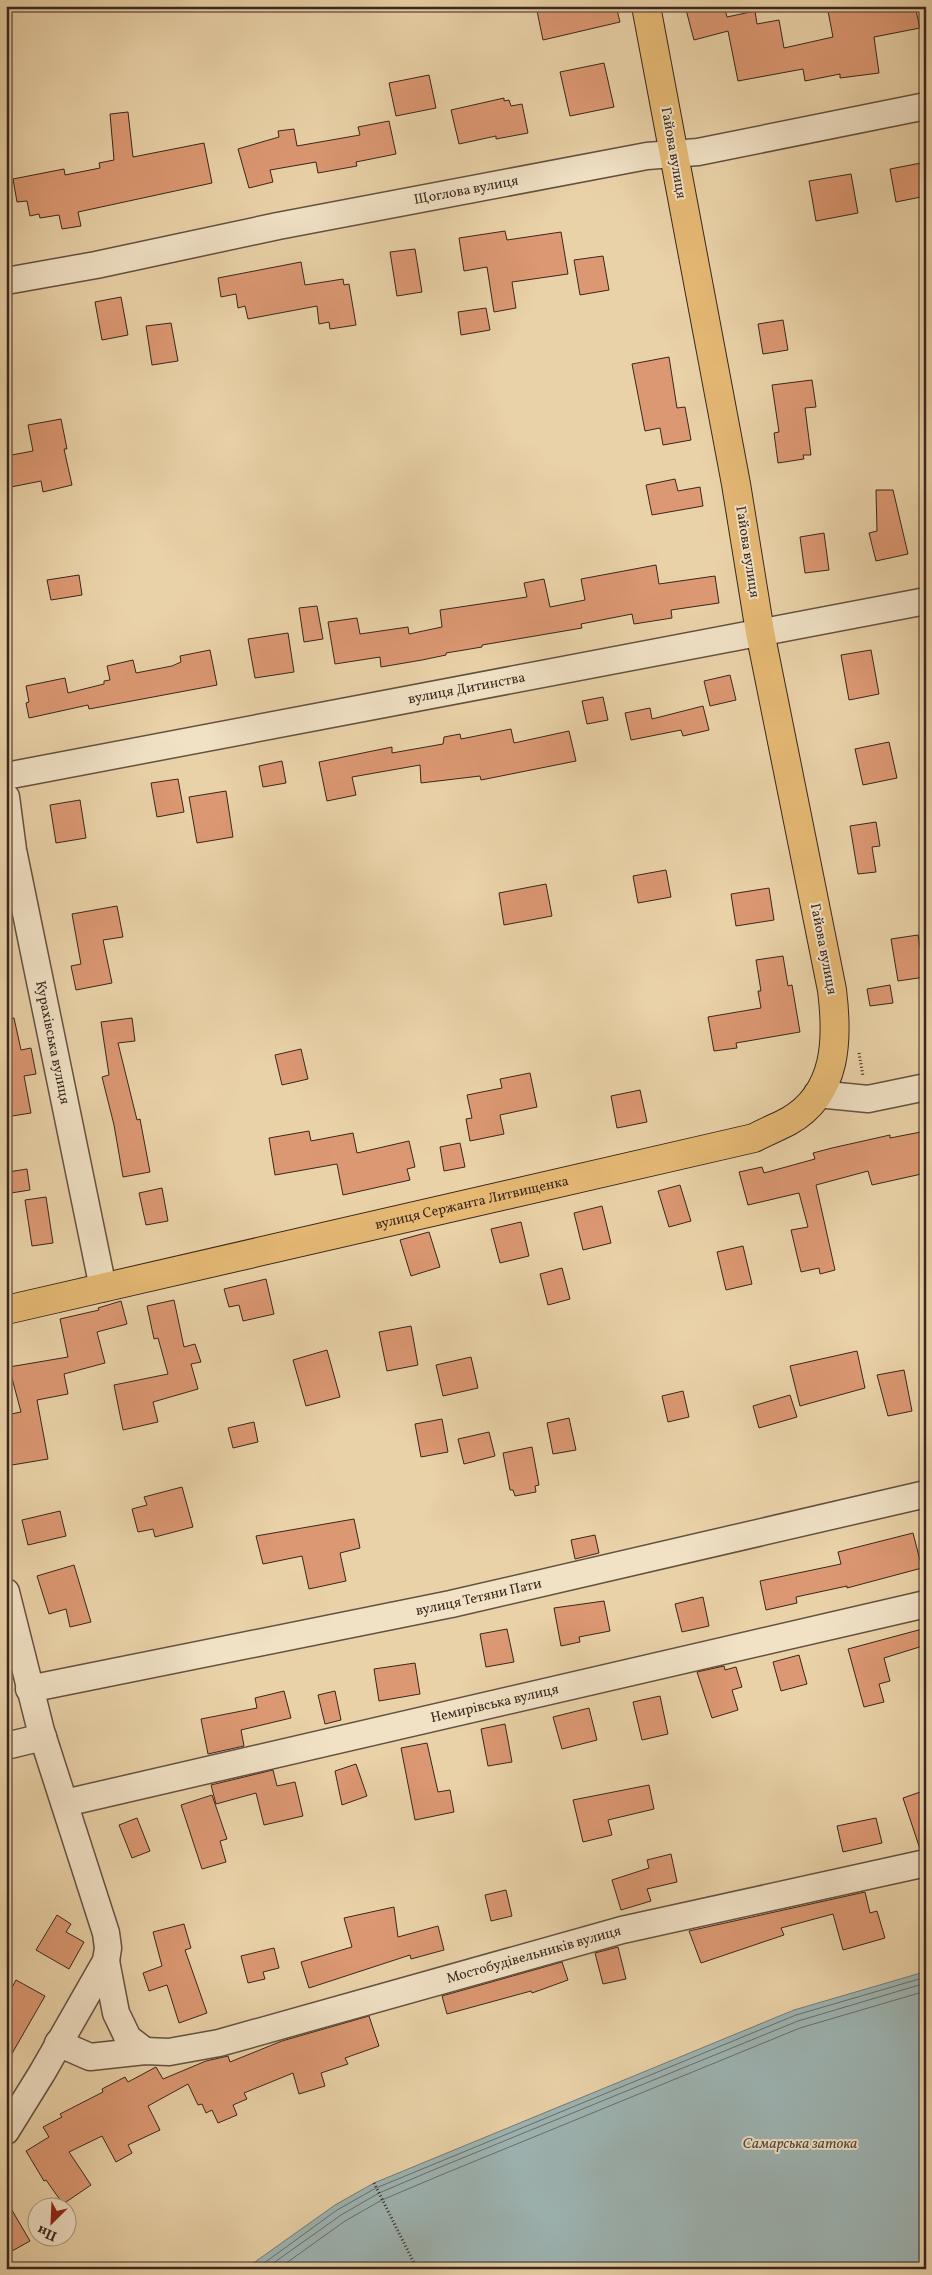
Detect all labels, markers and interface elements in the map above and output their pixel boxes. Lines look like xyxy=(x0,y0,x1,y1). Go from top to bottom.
street label: Гайова вулиця xyxy=(656,106,690,200)
street label: Щоглова вулиця xyxy=(412,171,520,210)
street label: Гайова вулиця xyxy=(730,505,764,599)
street label: вулиця Дитинства xyxy=(407,668,527,709)
street label: Гайова вулиця xyxy=(805,902,841,996)
street label: Курахівська вулиця xyxy=(31,979,75,1106)
street label: вулиця Сержанта Литвищенка xyxy=(373,1171,570,1234)
street label: вулиця Тетяни Пати xyxy=(414,1574,544,1620)
street label: Немирівська вулиця xyxy=(429,1680,561,1728)
street label: Мостобудівельників вулиця xyxy=(444,1921,623,1988)
water label: Самарська затока xyxy=(743,2134,857,2155)
north arrow xyxy=(28,2198,78,2248)
text: Пн xyxy=(34,2220,60,2245)

